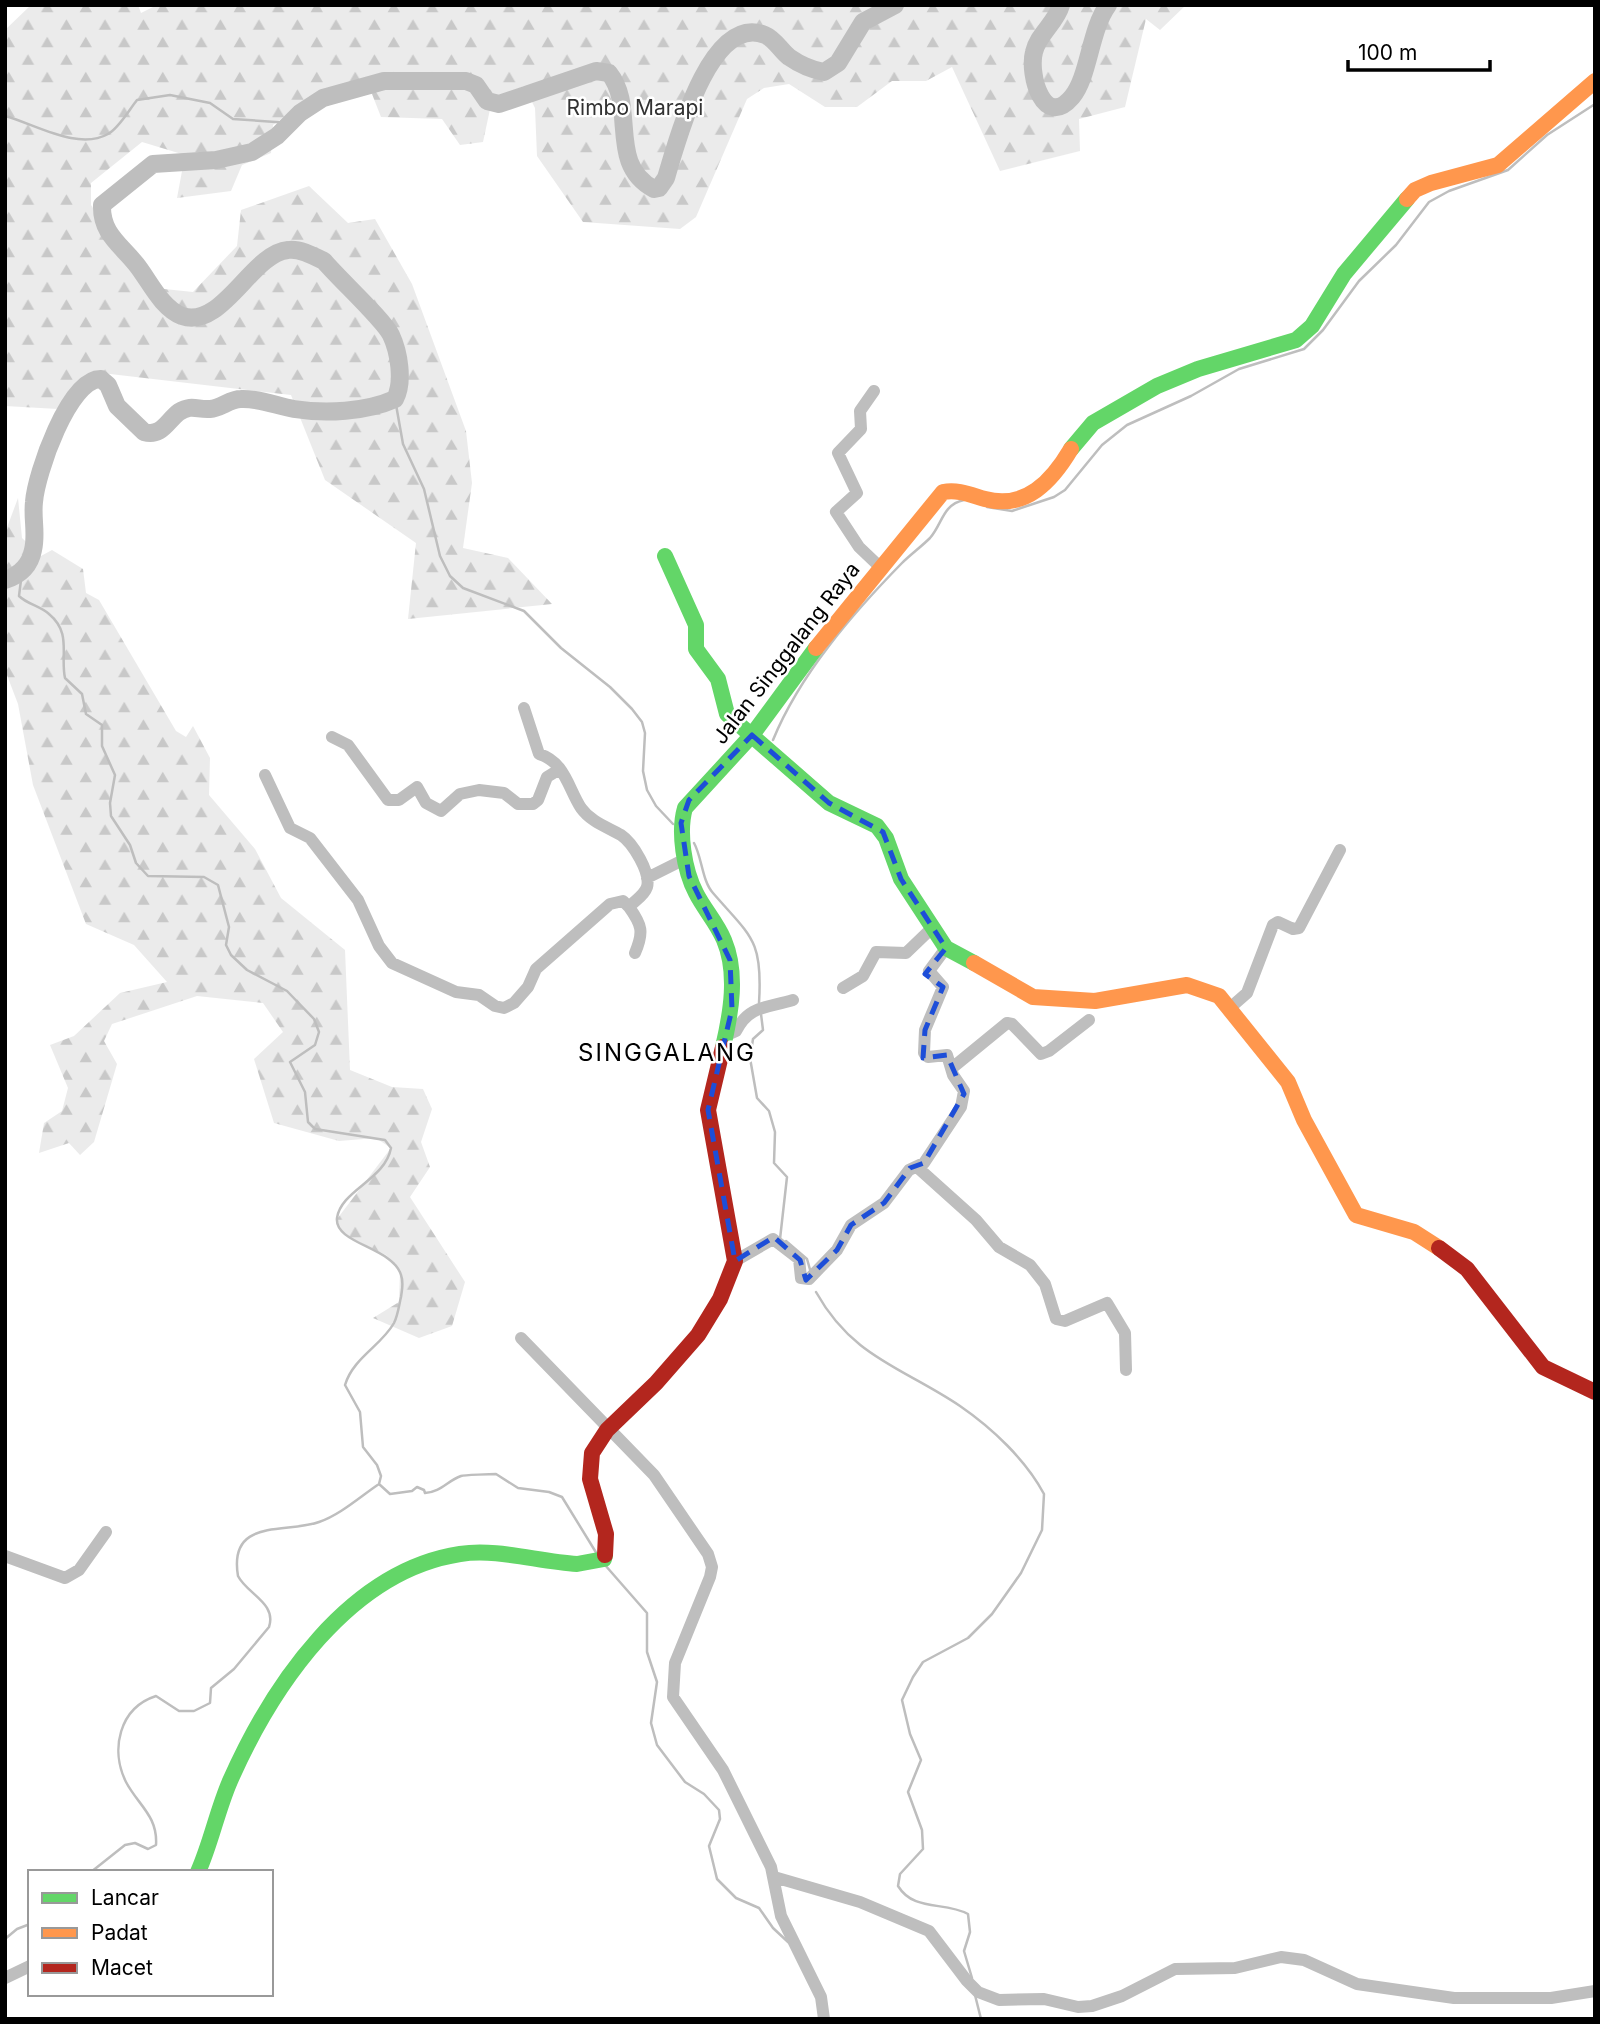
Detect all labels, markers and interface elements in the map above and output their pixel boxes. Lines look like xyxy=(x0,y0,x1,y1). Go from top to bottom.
scale bar xyxy=(1348,28,1490,72)
text: 100 m xyxy=(1358,40,1417,65)
park label: Rimbo Marapi xyxy=(567,95,703,120)
street label: Jalan Singgalang Raya xyxy=(707,557,865,749)
district label: SINGGALANG xyxy=(578,1038,756,1067)
legend xyxy=(28,1870,273,1996)
text: Lancar xyxy=(91,1885,159,1910)
text: Padat xyxy=(91,1920,148,1945)
text: Macet xyxy=(91,1955,153,1980)

